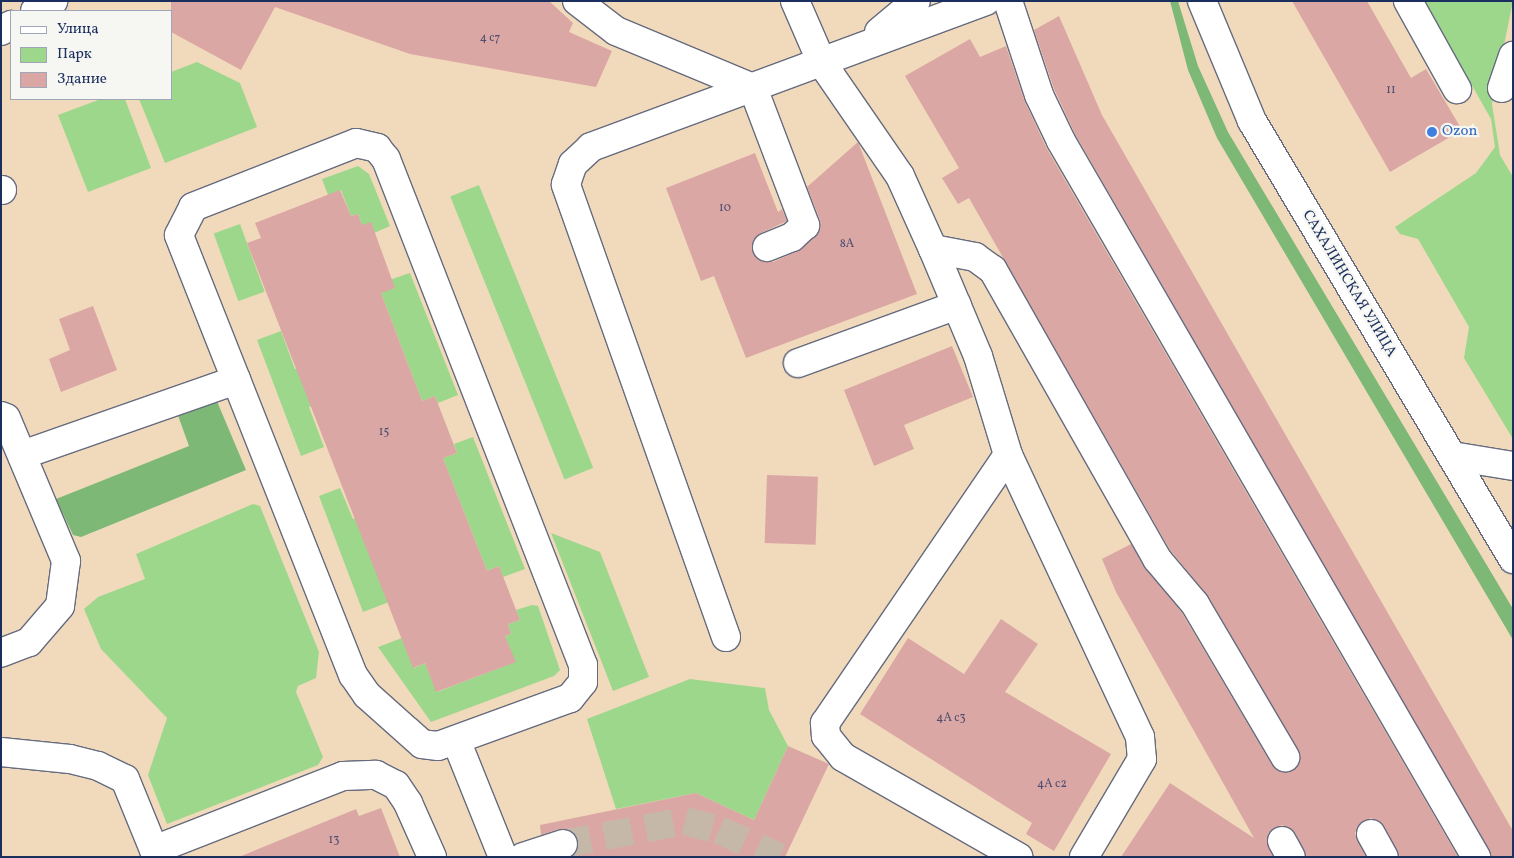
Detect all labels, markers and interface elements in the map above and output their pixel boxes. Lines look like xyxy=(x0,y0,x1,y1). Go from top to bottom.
legend xyxy=(10,10,172,100)
text: Улица xyxy=(57,19,99,40)
house number: 4 с7 xyxy=(480,32,500,46)
text: Парк xyxy=(57,44,92,65)
text: Здание xyxy=(57,69,107,90)
house number: 11 xyxy=(1386,84,1396,98)
place label: Ozon xyxy=(1442,123,1477,141)
marker: Ozon xyxy=(1426,126,1438,138)
house number: 10 xyxy=(719,202,731,216)
street label: САХАЛИНСКАЯ УЛИЦА xyxy=(1298,207,1400,361)
house number: 8А xyxy=(840,238,854,252)
house number: 15 xyxy=(379,426,389,440)
house number: 4А с3 xyxy=(936,712,966,726)
house number: 4А с2 xyxy=(1037,778,1067,792)
house number: 13 xyxy=(329,834,339,848)

